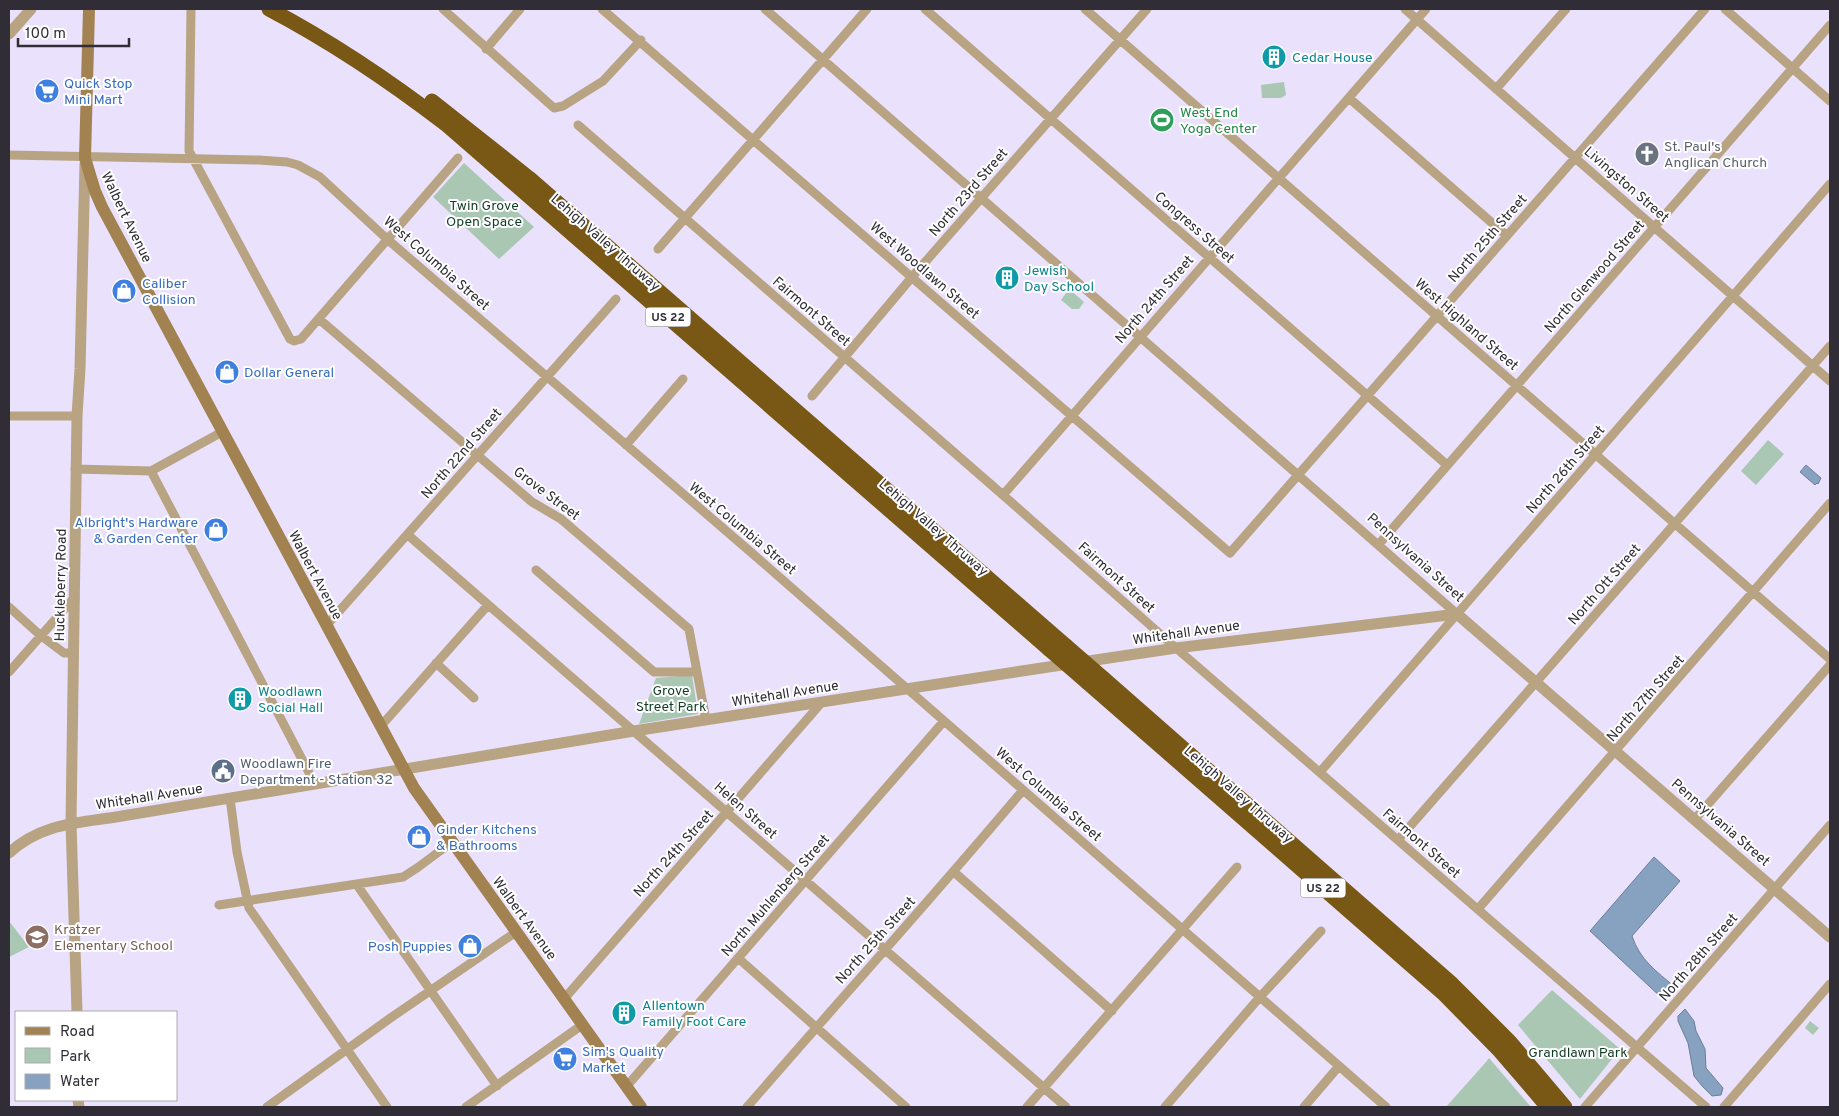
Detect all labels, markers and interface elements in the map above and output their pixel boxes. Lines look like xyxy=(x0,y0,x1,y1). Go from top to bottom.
scale bar xyxy=(18,15,129,47)
text: 100 m xyxy=(25,25,66,44)
building icon: Cedar House xyxy=(1261,44,1287,70)
place label: Cedar House xyxy=(1292,50,1373,67)
place label: Quick Stop Mini Mart xyxy=(64,76,133,109)
supermarket icon: Quick Stop Mini Mart xyxy=(34,78,60,104)
place label: West End Yoga Center xyxy=(1180,105,1258,138)
sports icon: West End Yoga Center xyxy=(1149,107,1175,133)
place label: St. Paul's Anglican Church xyxy=(1664,139,1767,172)
church icon: St. Paul's Anglican Church xyxy=(1634,141,1660,167)
street label: Livingston Street xyxy=(1580,144,1672,227)
street label: North 23rd Street xyxy=(926,145,1012,241)
street label: Walbert Avenue xyxy=(96,170,155,266)
street label: Congress Street xyxy=(1151,189,1237,267)
street label: Lehigh Valley Thruway xyxy=(547,191,663,295)
street label: North 25th Street xyxy=(1445,191,1531,287)
park label: Twin Grove Open Space xyxy=(446,198,522,231)
street label: West Columbia Street xyxy=(380,213,493,315)
street label: North Glenwood Street xyxy=(1542,217,1649,337)
street label: West Woodlawn Street xyxy=(866,219,982,323)
street label: North 24th Street xyxy=(1112,252,1198,348)
place label: Jewish Day School xyxy=(1024,263,1094,296)
building icon: Jewish Day School xyxy=(994,265,1020,291)
street label: Fairmont Street xyxy=(769,274,853,351)
street label: West Highland Street xyxy=(1411,275,1521,375)
place label: Caliber Collision xyxy=(142,276,196,309)
shop icon: Caliber Collision xyxy=(111,278,137,304)
road number: US 22 xyxy=(646,308,690,326)
shop icon: Dollar General xyxy=(214,359,240,385)
place label: Dollar General xyxy=(244,365,334,382)
street label: North 22nd Street xyxy=(418,405,506,503)
street label: North 26th Street xyxy=(1523,422,1609,518)
street label: Grove Street xyxy=(509,464,583,525)
street label: Lehigh Valley Thruway xyxy=(875,476,991,580)
street label: West Columbia Street xyxy=(685,479,799,579)
street label: Pennsylvania Street xyxy=(1363,510,1467,606)
place label: Albright's Hardware & Garden Center xyxy=(74,515,199,548)
shop icon: Albright's Hardware & Garden Center xyxy=(203,517,229,543)
street label: Huckleberry Road xyxy=(52,528,71,642)
street label: Walbert Avenue xyxy=(284,528,345,623)
street label: Fairmont Street xyxy=(1074,539,1158,617)
street label: North Ott Street xyxy=(1565,541,1645,629)
street label: Whitehall Avenue xyxy=(1132,618,1241,649)
street label: North 27th Street xyxy=(1604,652,1688,746)
street label: Whitehall Avenue xyxy=(731,678,840,711)
park label: Grove Street Park xyxy=(636,683,706,716)
place label: Woodlawn Social Hall xyxy=(258,684,323,717)
building icon: Woodlawn Social Hall xyxy=(227,686,253,712)
street label: Lehigh Valley Thruway xyxy=(1180,743,1296,847)
street label: West Columbia Street xyxy=(992,744,1105,846)
place label: Woodlawn Fire Department - Station 32 xyxy=(240,756,393,789)
public building icon: Woodlawn Fire Department - Station 32 xyxy=(210,758,236,784)
street label: Pennsylvania Street xyxy=(1667,776,1773,871)
street label: Helen Street xyxy=(710,779,780,843)
street label: Whitehall Avenue xyxy=(95,781,204,814)
street label: Fairmont Street xyxy=(1379,806,1463,883)
street label: North 24th Street xyxy=(631,807,718,901)
place label: Ginder Kitchens & Bathrooms xyxy=(436,822,537,855)
shop icon: Ginder Kitchens & Bathrooms xyxy=(406,824,432,850)
street label: North Muhlenberg Street xyxy=(718,831,834,961)
street label: Walbert Avenue xyxy=(488,874,560,964)
road number: US 22 xyxy=(1300,878,1346,898)
street label: North 25th Street xyxy=(832,894,920,988)
street label: North 28th Street xyxy=(1656,910,1742,1005)
place label: Kratzer Elementary School xyxy=(54,922,173,955)
school or university icon: Kratzer Elementary School xyxy=(24,924,50,950)
shop icon: Posh Puppies xyxy=(457,933,483,959)
place label: Posh Puppies xyxy=(368,939,452,956)
place label: Allentown Family Foot Care xyxy=(642,998,746,1031)
building icon: Allentown Family Foot Care xyxy=(611,1000,637,1026)
legend xyxy=(15,1011,178,1101)
text: Road xyxy=(60,1023,95,1042)
place label: Sim's Quality Market xyxy=(582,1044,664,1077)
park label: Grandlawn Park xyxy=(1528,1045,1628,1062)
supermarket icon: Sim's Quality Market xyxy=(552,1046,578,1072)
text: Park xyxy=(60,1048,91,1067)
text: Water xyxy=(60,1073,100,1092)

